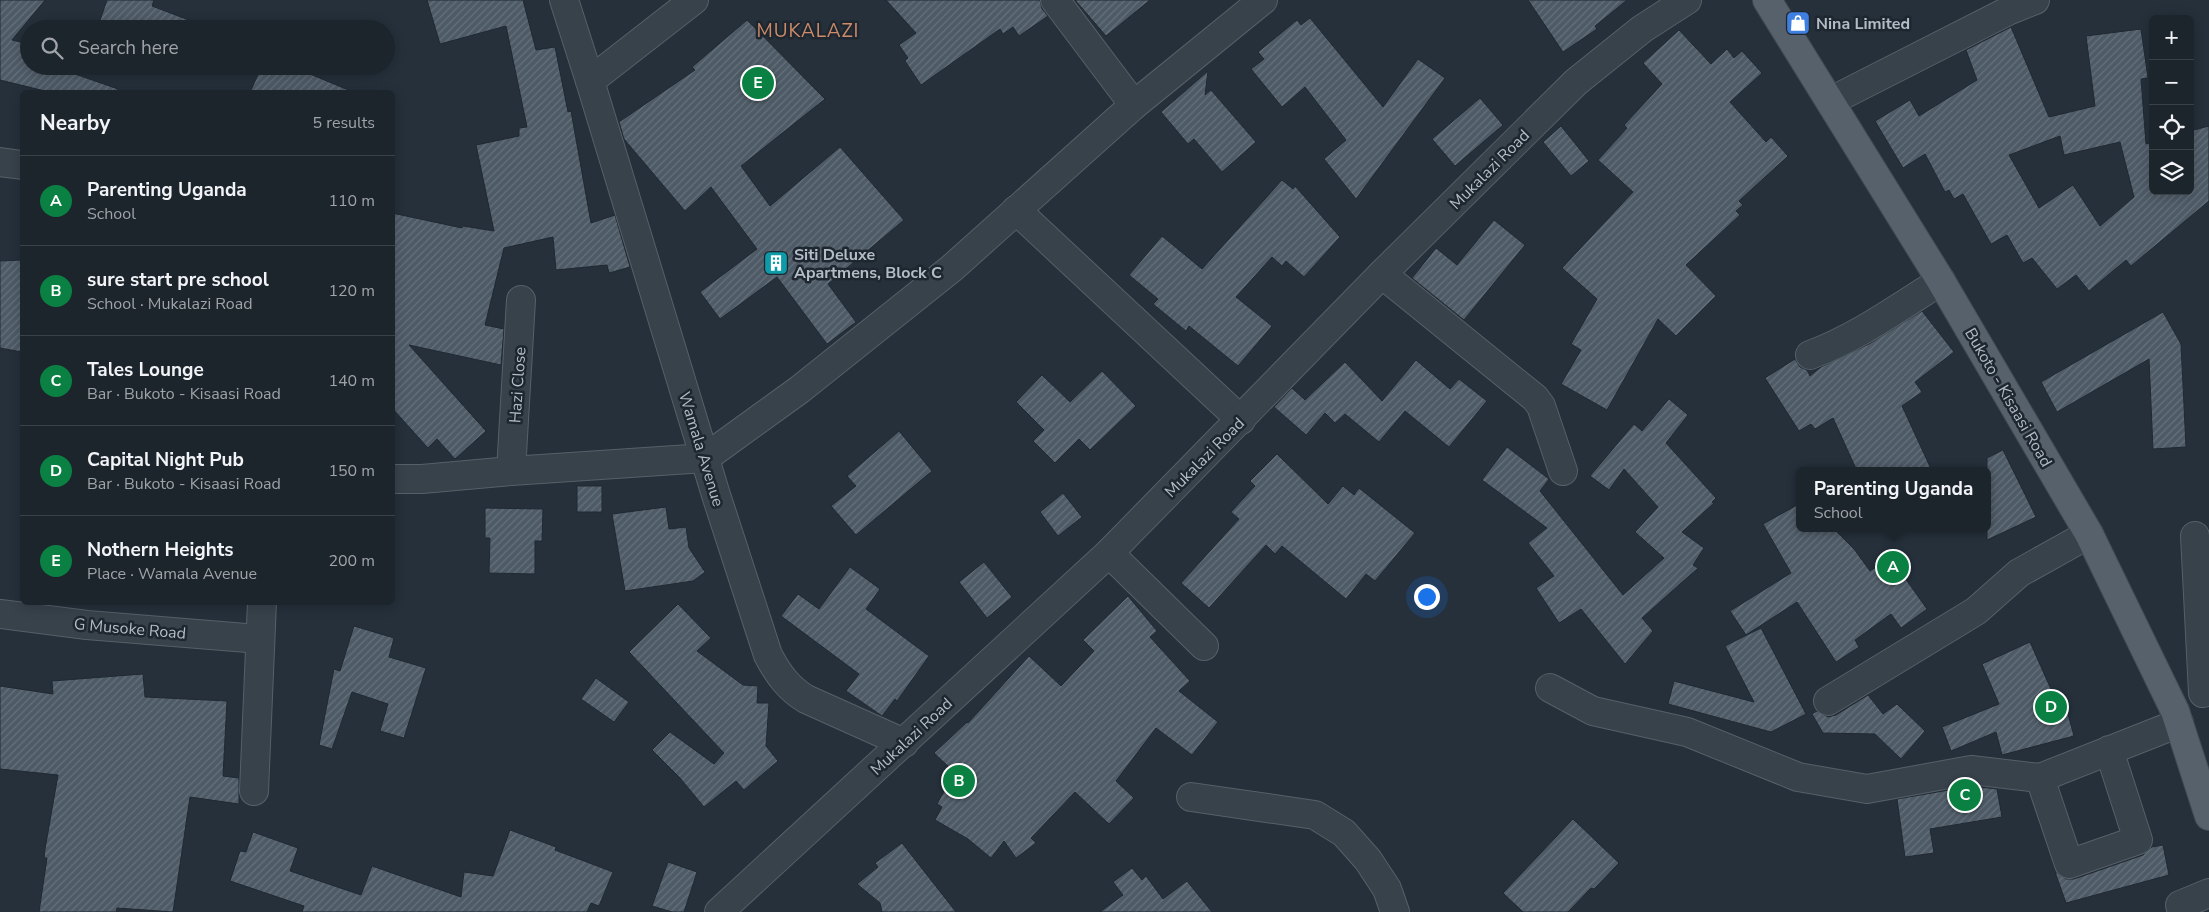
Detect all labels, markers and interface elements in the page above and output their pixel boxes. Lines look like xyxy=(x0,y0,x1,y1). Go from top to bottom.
shop icon: Nina Limited xyxy=(1785,10,1811,36)
place label: Nina Limited xyxy=(1816,13,1910,35)
map controls xyxy=(2149,15,2194,195)
button: + xyxy=(2149,15,2194,60)
district label: MUKALAZI xyxy=(757,18,859,44)
search box xyxy=(20,20,395,75)
icon: search xyxy=(38,34,66,62)
text: Search here xyxy=(78,35,179,61)
button: − xyxy=(2149,60,2194,105)
pin: E xyxy=(742,64,774,102)
button: locate xyxy=(2149,105,2194,150)
text: Nearby xyxy=(40,109,110,137)
text: 5 results xyxy=(313,112,375,134)
street label: Mukalazi Road xyxy=(1445,125,1535,215)
button: layers xyxy=(2149,150,2194,195)
text: Parenting Uganda xyxy=(87,177,247,203)
text: A xyxy=(50,190,62,212)
text: 110 m xyxy=(328,190,375,212)
text: School xyxy=(87,203,136,225)
place label: Siti Deluxe Apartmens, Block C xyxy=(794,244,942,284)
building icon: Siti Deluxe Apartmens, Block C xyxy=(763,250,789,276)
text: sure start pre school xyxy=(87,267,269,293)
text: B xyxy=(50,280,62,302)
text: 120 m xyxy=(328,280,375,302)
text: School · Mukalazi Road xyxy=(87,293,252,315)
street label: Bukoto - Kisaasi Road xyxy=(1959,324,2057,471)
street label: Hazi Close xyxy=(504,346,532,424)
text: Tales Lounge xyxy=(87,357,204,383)
text: C xyxy=(51,370,61,392)
text: 140 m xyxy=(328,370,375,392)
text: Bar · Bukoto - Kisaasi Road xyxy=(87,383,281,405)
street label: Wamala Avenue xyxy=(673,389,729,509)
street label: Mukalazi Road xyxy=(1160,413,1250,503)
text: Capital Night Pub xyxy=(87,447,244,473)
text: D xyxy=(50,460,62,482)
text: 150 m xyxy=(328,460,375,482)
popup xyxy=(1796,467,1991,532)
text: Bar · Bukoto - Kisaasi Road xyxy=(87,473,281,495)
text: Parenting Uganda xyxy=(1814,476,1973,502)
text: School xyxy=(1814,502,1863,524)
text: Nothern Heights xyxy=(87,537,233,563)
pin: A xyxy=(1877,548,1909,586)
text: E xyxy=(51,550,61,572)
text: 200 m xyxy=(328,550,375,572)
text: Place · Wamala Avenue xyxy=(87,563,257,585)
your location xyxy=(1414,584,1440,610)
street label: G Musoke Road xyxy=(73,613,187,645)
pin: D xyxy=(2035,688,2067,726)
street label: Mukalazi Road xyxy=(866,693,957,780)
pin: B xyxy=(943,762,975,800)
pin: C xyxy=(1949,776,1981,814)

